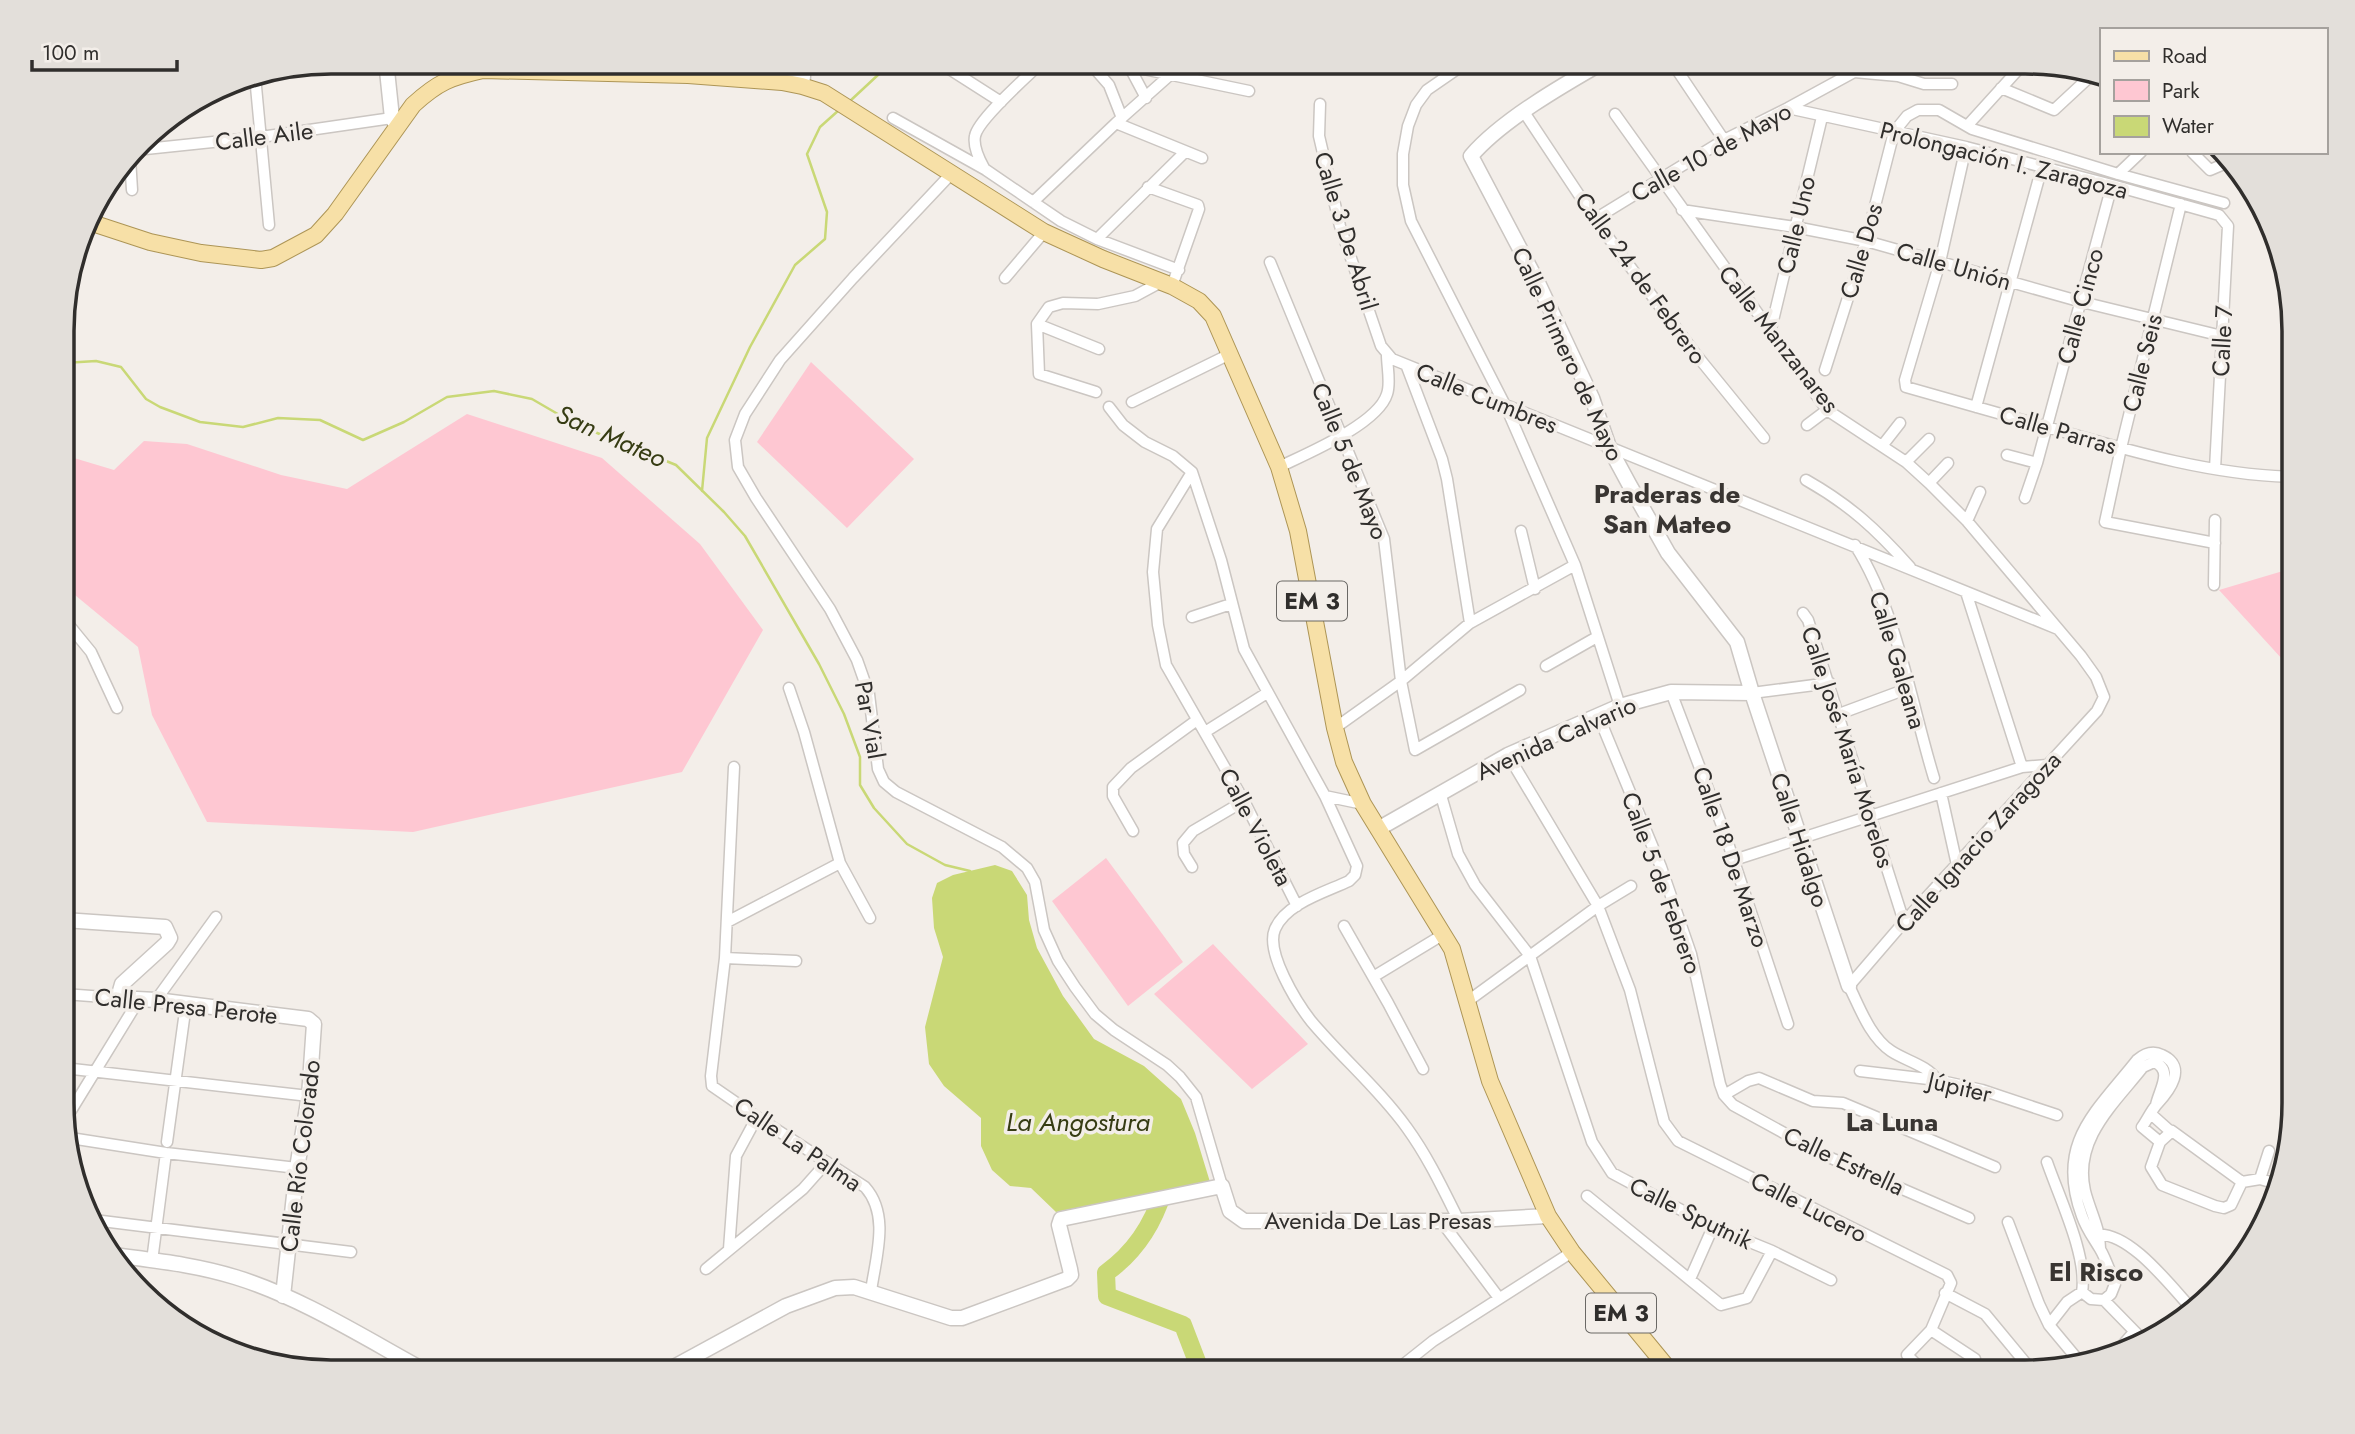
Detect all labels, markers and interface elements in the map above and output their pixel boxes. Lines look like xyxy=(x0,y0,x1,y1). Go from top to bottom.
scale bar xyxy=(32,28,177,72)
legend xyxy=(2100,28,2327,154)
text: 100 m xyxy=(42,38,99,68)
text: Road xyxy=(2162,41,2207,71)
text: Park xyxy=(2162,76,2200,106)
street label: Calle 10 de Mayo xyxy=(1624,93,1798,211)
text: Water xyxy=(2162,111,2215,141)
street label: Prolongación I. Zaragoza xyxy=(1876,112,2132,208)
street label: Calle Aile xyxy=(213,113,315,159)
street label: Calle 3 De Abril xyxy=(1305,147,1387,315)
street label: Calle Uno xyxy=(1768,173,1824,277)
street label: Calle 24 de Febrero xyxy=(1567,185,1715,371)
street label: Calle Dos xyxy=(1831,199,1891,303)
street label: Calle Unión xyxy=(1892,233,2016,299)
street label: Calle Primero de Mayo xyxy=(1503,241,1633,467)
street label: Calle Cinco xyxy=(2048,244,2112,368)
street label: Calle Manzanares xyxy=(1710,258,1848,420)
street label: Calle 7 xyxy=(2203,304,2241,377)
street label: Calle Seis xyxy=(2113,310,2171,416)
street label: Calle Cumbres xyxy=(1411,354,1563,442)
street label: Calle 5 de Mayo xyxy=(1303,377,1397,545)
water label: San Mateo xyxy=(550,395,672,477)
street label: Calle Parras xyxy=(1995,397,2121,463)
district label: Praderas de San Mateo xyxy=(1594,475,1740,543)
road number: EM 3 xyxy=(1277,582,1347,621)
street label: Calle Galeana xyxy=(1860,587,1936,733)
street label: Calle José María Morelos xyxy=(1792,622,1904,872)
street label: Par Vial xyxy=(846,678,894,762)
street label: Avenida Calvario xyxy=(1470,687,1642,789)
street label: Calle Ignacio Zaragoza xyxy=(1887,743,2069,941)
street label: Calle Violeta xyxy=(1210,762,1302,892)
street label: Calle 18 De Marzo xyxy=(1684,762,1778,952)
street label: Calle Hidalgo xyxy=(1762,768,1838,912)
street label: Calle 5 de Febrero xyxy=(1613,787,1711,979)
street label: Calle Presa Perote xyxy=(93,979,279,1033)
street label: Calle Río Colorado xyxy=(271,1058,329,1254)
street label: Júpiter xyxy=(1922,1062,1996,1111)
street label: Calle La Palma xyxy=(727,1088,869,1200)
water label: La Angostura xyxy=(1006,1103,1151,1141)
district label: La Luna xyxy=(1846,1103,1938,1141)
street label: Calle Estrella xyxy=(1778,1118,1910,1204)
street label: Calle Lucero xyxy=(1745,1163,1873,1251)
street label: Calle Sputnik xyxy=(1623,1168,1759,1258)
street label: Avenida De Las Presas xyxy=(1264,1203,1492,1238)
district label: El Risco xyxy=(2049,1253,2143,1291)
road number: EM 3 xyxy=(1586,1294,1656,1332)

